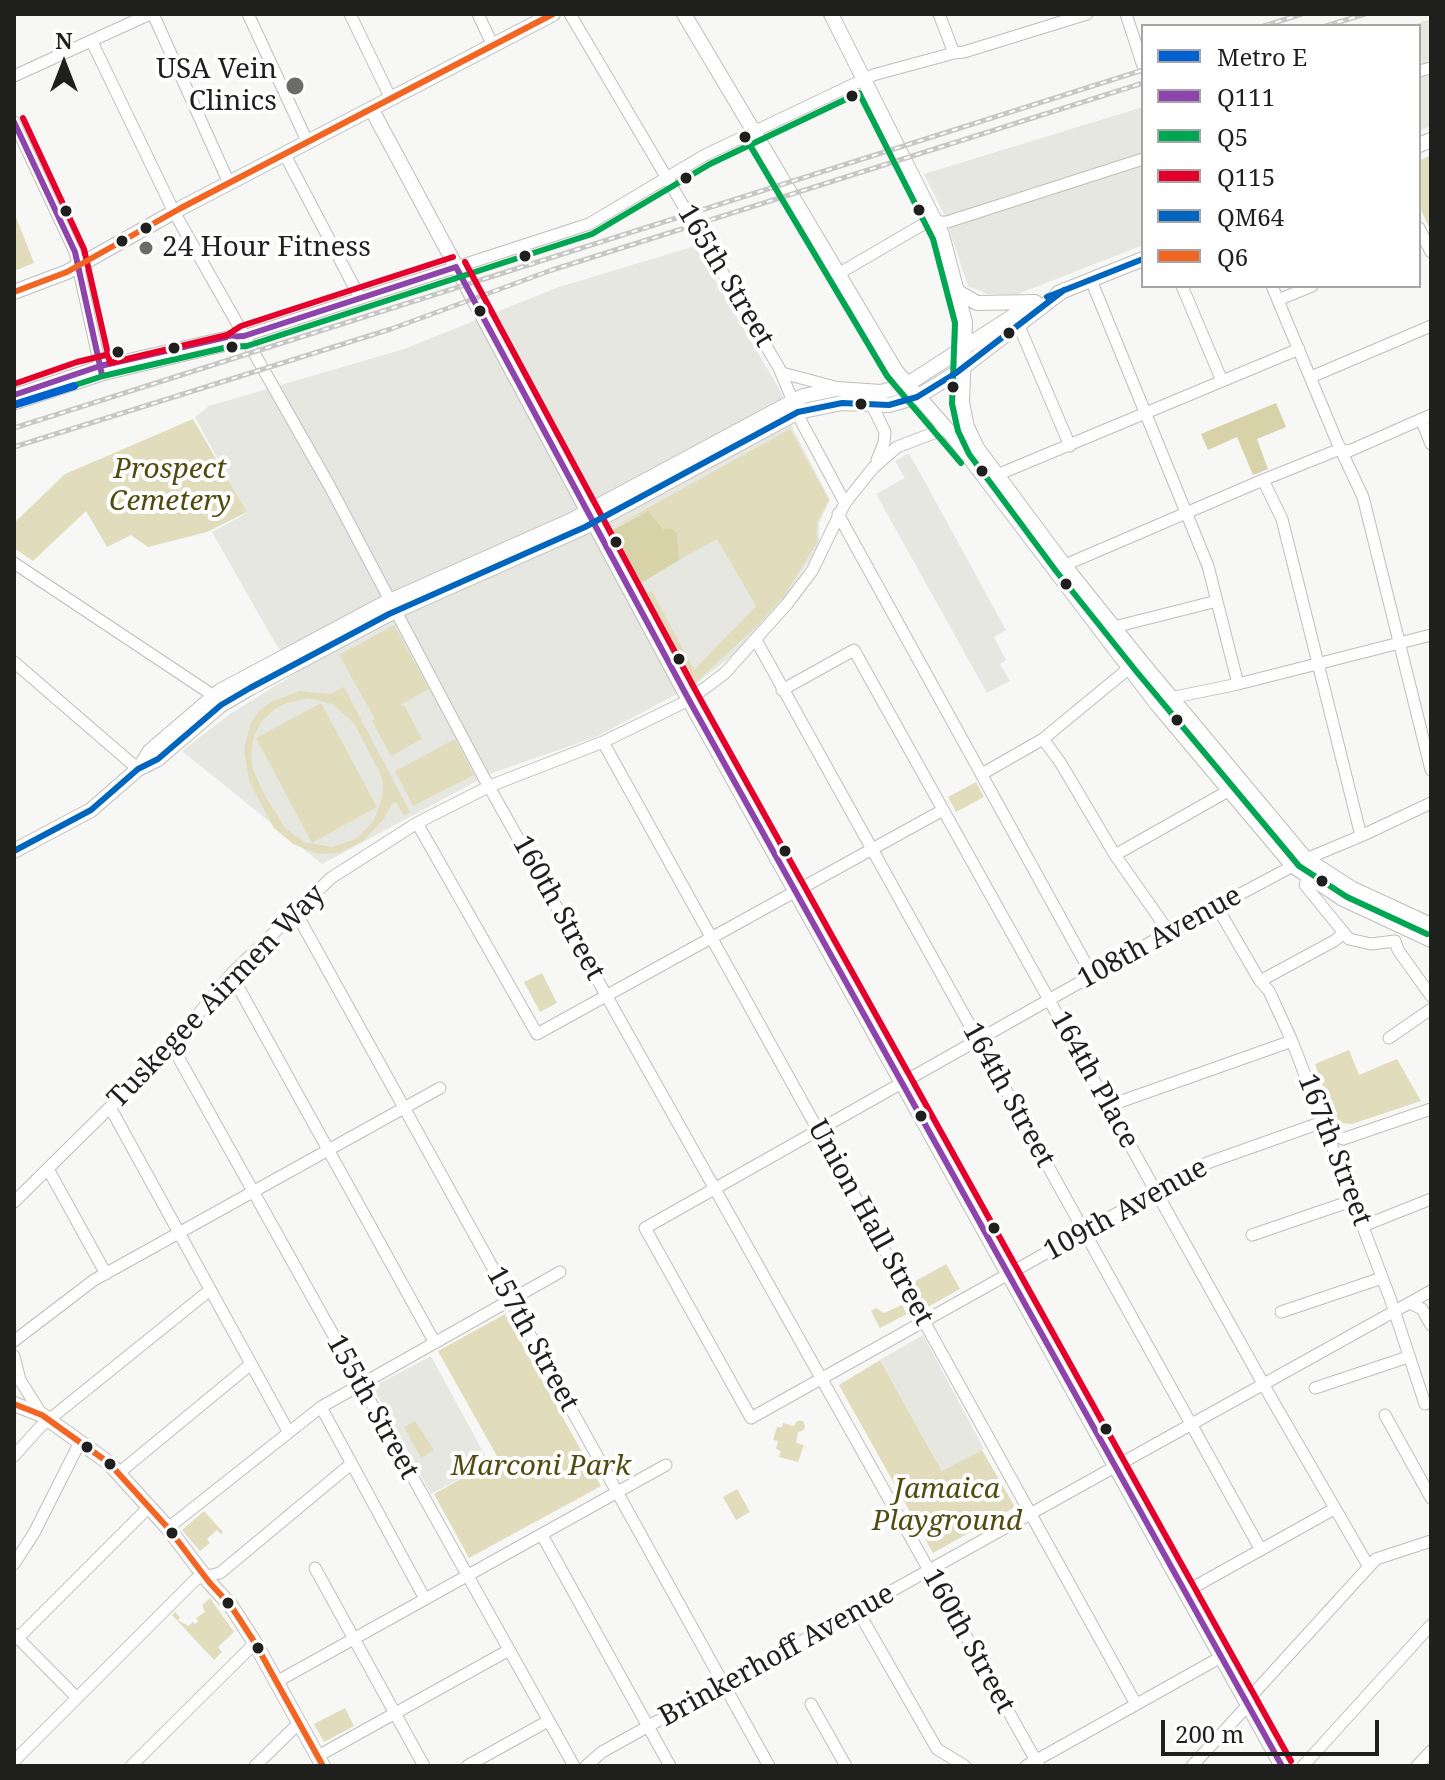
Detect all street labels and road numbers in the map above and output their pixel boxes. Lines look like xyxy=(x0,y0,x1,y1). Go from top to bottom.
street label: 165th Street xyxy=(669,199,781,353)
street label: 160th Street xyxy=(505,830,611,986)
street label: Tuskegee Airmen Way xyxy=(102,878,332,1116)
street label: 108th Avenue xyxy=(1072,879,1248,997)
street label: 164th Place xyxy=(1042,1005,1146,1155)
street label: 164th Street xyxy=(955,1017,1061,1173)
street label: 167th Street xyxy=(1290,1069,1378,1231)
street label: Union Hall Street xyxy=(800,1115,940,1331)
street label: 109th Avenue xyxy=(1038,1151,1214,1269)
street label: 157th Street xyxy=(479,1261,585,1417)
street label: 155th Street xyxy=(319,1329,425,1485)
street label: 160th Street xyxy=(915,1563,1021,1719)
street label: Brinkerhoff Avenue xyxy=(654,1577,900,1735)

